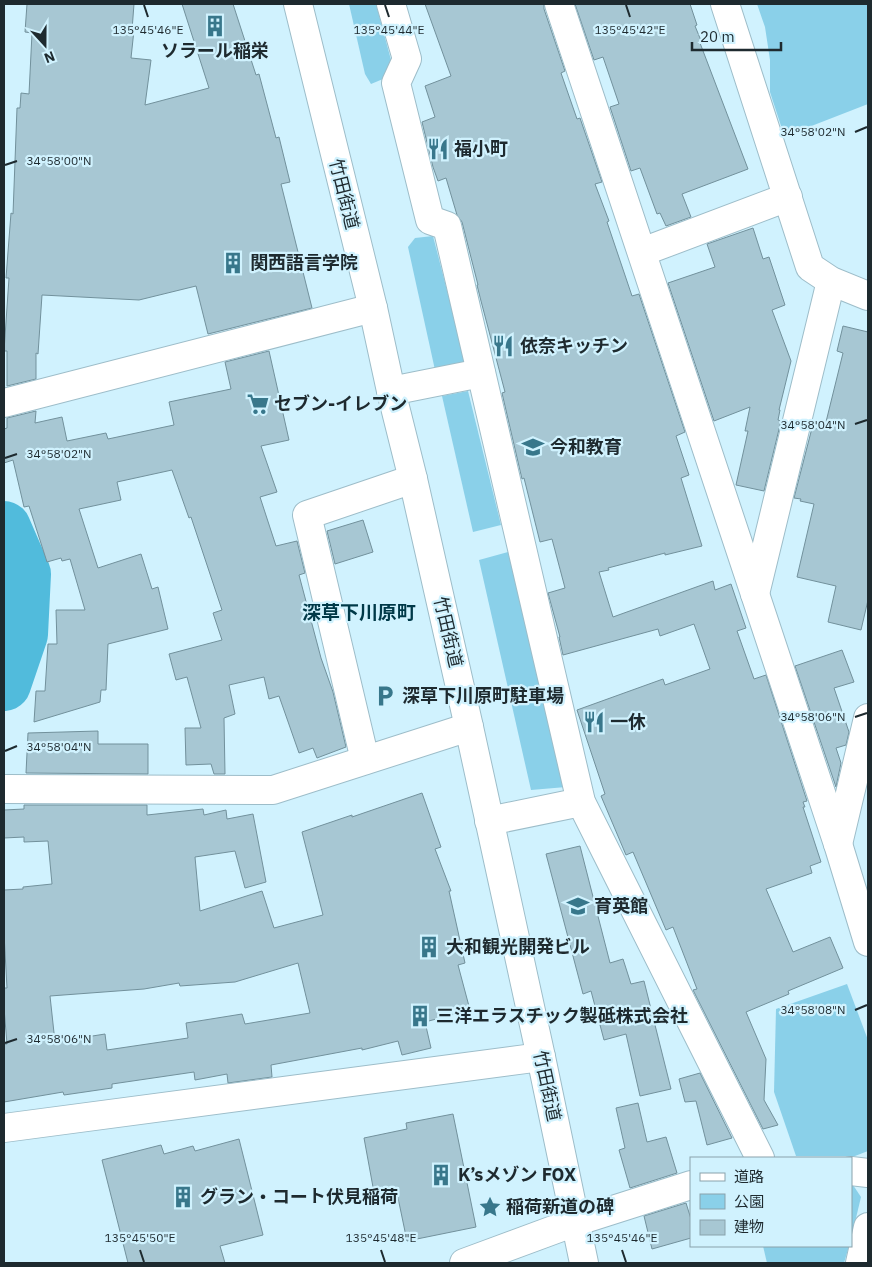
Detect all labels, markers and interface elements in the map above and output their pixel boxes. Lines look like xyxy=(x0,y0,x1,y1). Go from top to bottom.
building icon: ソラール稲栄 xyxy=(202,13,228,39)
north arrow xyxy=(20,20,70,70)
scale bar xyxy=(692,20,781,52)
text: 135°45'46"E xyxy=(113,22,183,37)
text: 135°45'44"E xyxy=(354,22,424,37)
text: 135°45'42"E xyxy=(595,22,665,37)
text: 20 m xyxy=(700,27,735,46)
place label: ソラール稲栄 xyxy=(161,39,269,62)
text: N xyxy=(42,47,58,67)
text: 34°58'02"N xyxy=(780,124,846,139)
restaurant icon: 福小町 xyxy=(425,136,451,162)
place label: 福小町 xyxy=(454,137,508,160)
text: 34°58'00"N xyxy=(26,153,92,168)
street label: 竹田街道 xyxy=(325,156,364,232)
building icon: 関西語言学院 xyxy=(220,250,246,276)
place label: 関西語言学院 xyxy=(250,251,358,274)
restaurant icon: 依奈キッチン xyxy=(490,333,516,359)
place label: 依奈キッチン xyxy=(520,334,628,357)
supermarket icon: セブン-イレブン xyxy=(245,391,271,417)
place label: セブン-イレブン xyxy=(274,392,407,415)
text: 34°58'04"N xyxy=(780,417,846,432)
school or university icon: 今和教育 xyxy=(520,434,546,460)
place label: 今和教育 xyxy=(550,435,622,458)
text: 34°58'02"N xyxy=(26,446,92,461)
street label: 竹田街道 xyxy=(429,594,468,670)
district label: 深草下川原町 xyxy=(302,600,416,624)
parking icon: 深草下川原町駐車場 xyxy=(372,683,398,709)
place label: 深草下川原町駐車場 xyxy=(402,684,564,707)
restaurant icon: 一休 xyxy=(581,709,607,735)
text: 34°58'06"N xyxy=(780,709,846,724)
place label: 一休 xyxy=(610,710,646,733)
text: 34°58'04"N xyxy=(26,739,92,754)
school or university icon: 育英館 xyxy=(565,893,591,919)
place label: 育英館 xyxy=(594,894,648,917)
building icon: 大和観光開発ビル xyxy=(416,934,442,960)
place label: 大和観光開発ビル xyxy=(446,935,590,958)
text: 34°58'08"N xyxy=(780,1002,846,1017)
building icon: 三洋エラスチック製砥株式会社 xyxy=(407,1003,433,1029)
place label: 三洋エラスチック製砥株式会社 xyxy=(436,1004,688,1027)
text: 34°58'06"N xyxy=(26,1031,92,1046)
street label: 竹田街道 xyxy=(529,1048,566,1124)
legend xyxy=(690,1157,852,1247)
building icon: K’sメゾン FOX xyxy=(428,1162,454,1188)
place label: K’sメゾン FOX xyxy=(458,1163,576,1186)
text: 道路 xyxy=(734,1167,764,1186)
building icon: グラン・コート伏見稲荷 xyxy=(170,1184,196,1210)
place label: グラン・コート伏見稲荷 xyxy=(200,1185,398,1208)
text: 公園 xyxy=(734,1192,764,1211)
place icon: 稲荷新道の碑 xyxy=(477,1194,503,1220)
place label: 稲荷新道の碑 xyxy=(506,1195,614,1218)
text: 建物 xyxy=(734,1217,764,1236)
text: 135°45'50"E xyxy=(105,1230,175,1245)
text: 135°45'48"E xyxy=(346,1230,416,1245)
text: 135°45'46"E xyxy=(587,1230,657,1245)

